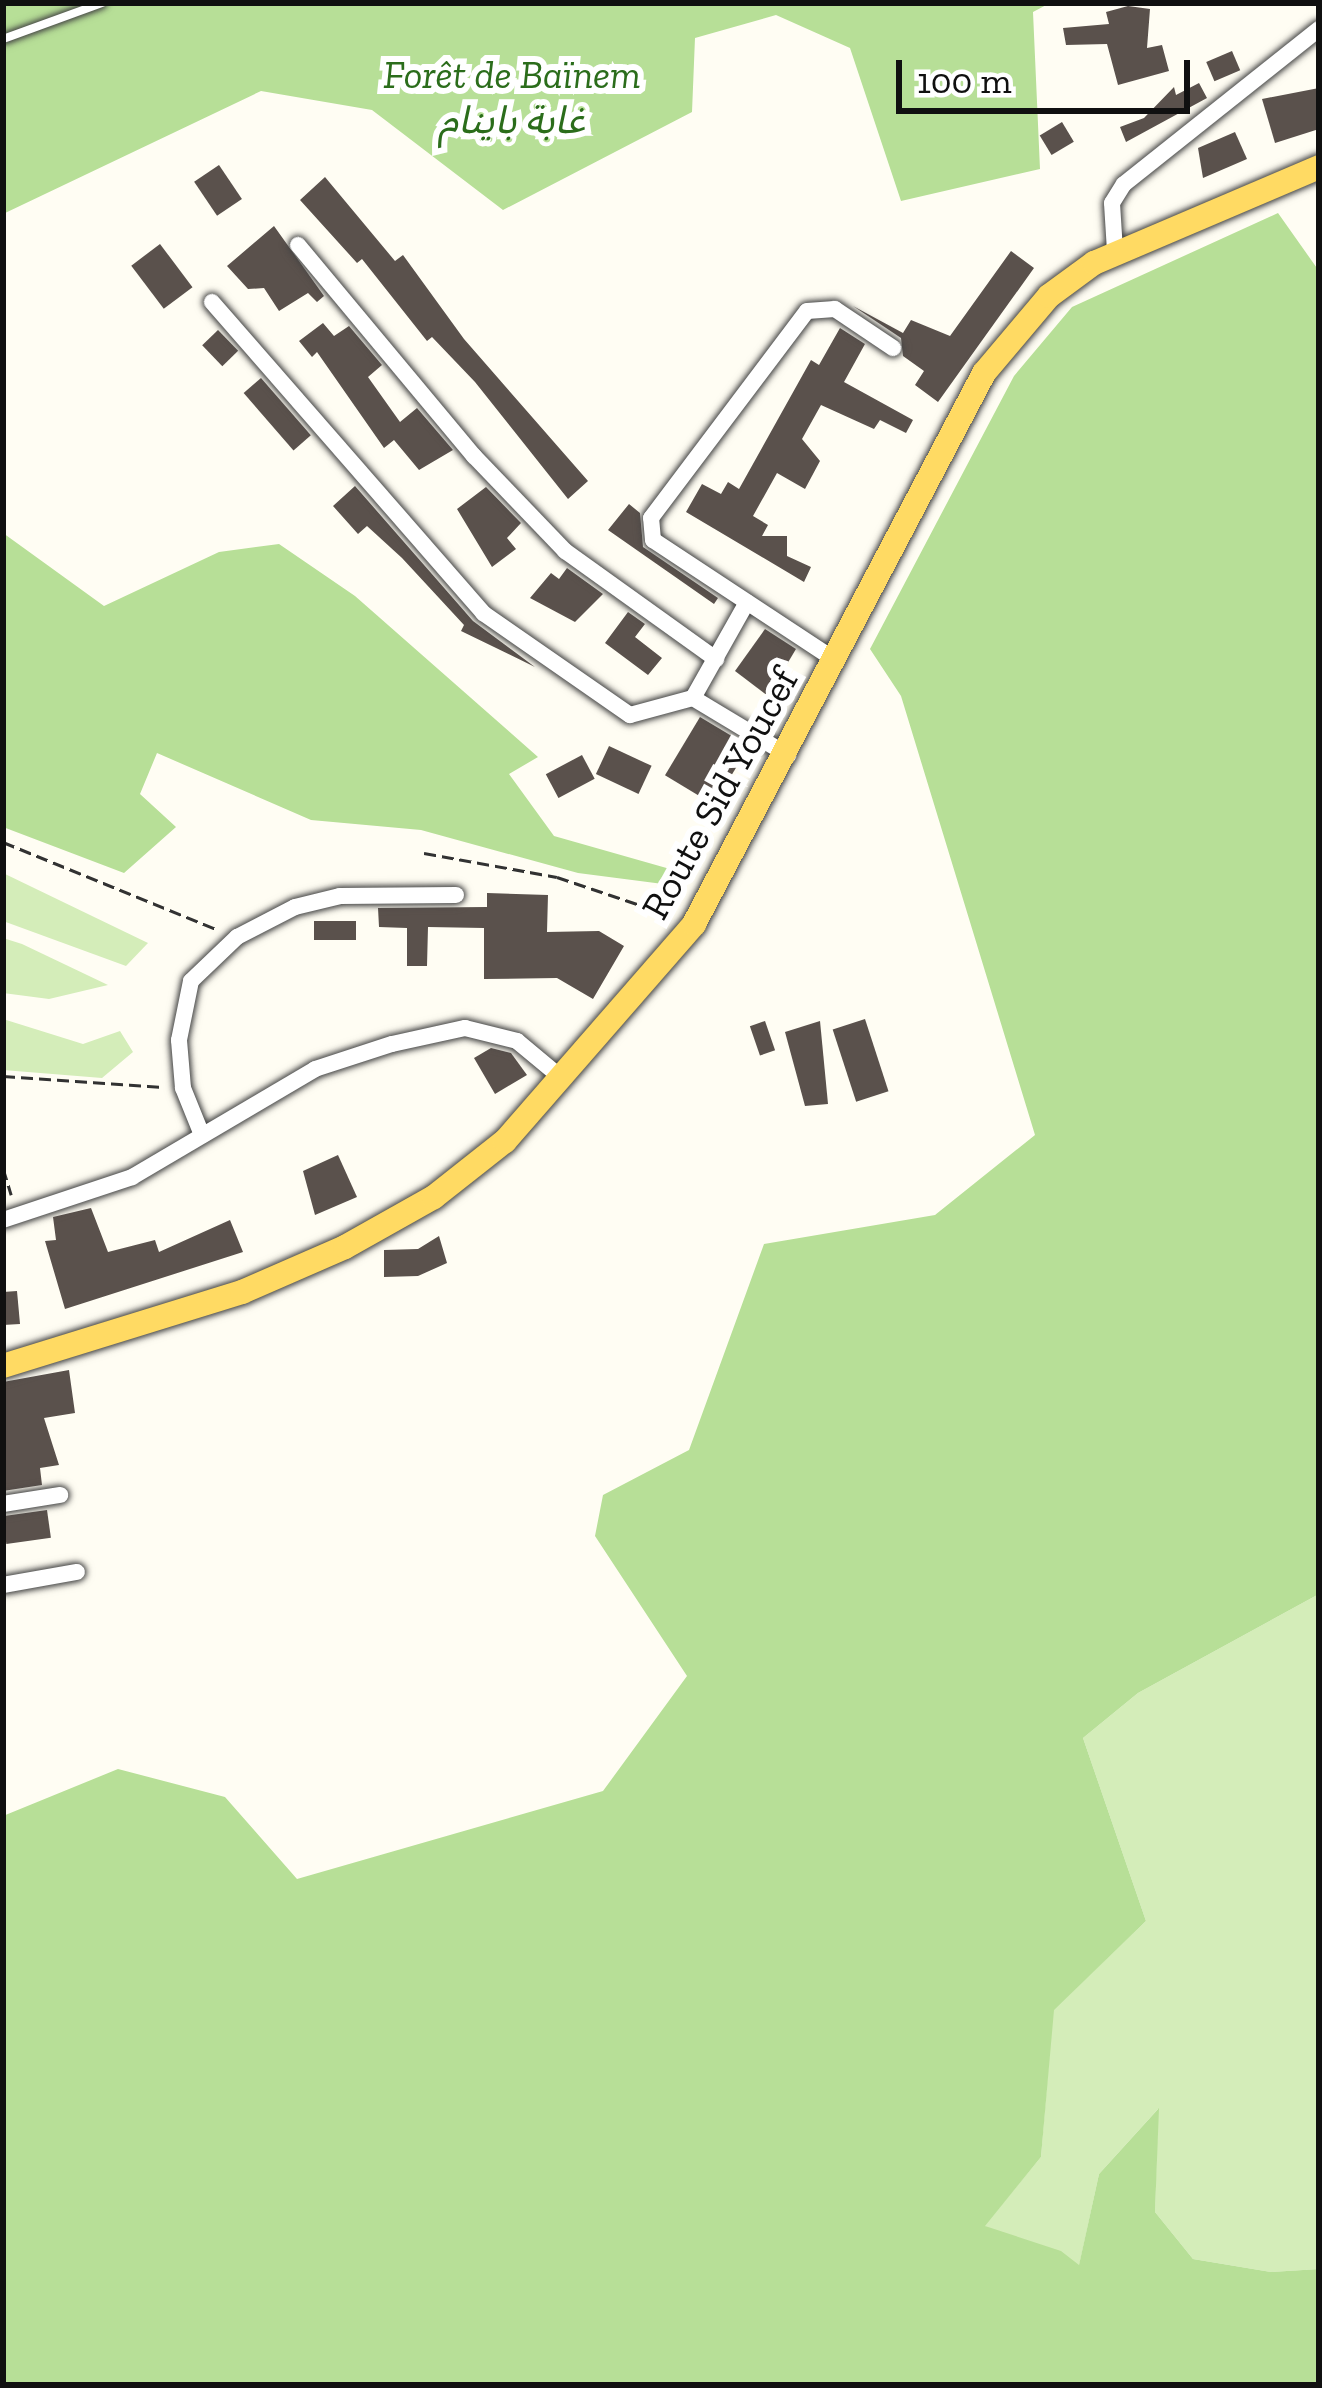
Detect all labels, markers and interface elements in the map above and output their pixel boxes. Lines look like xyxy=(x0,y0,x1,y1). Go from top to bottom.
scale bar xyxy=(902,36,1196,110)
park label: Forêt de Baïnem غابة باينام xyxy=(383,53,641,144)
text: 100 m xyxy=(917,59,1012,102)
street label: Route Sid Youcef xyxy=(631,660,809,928)

